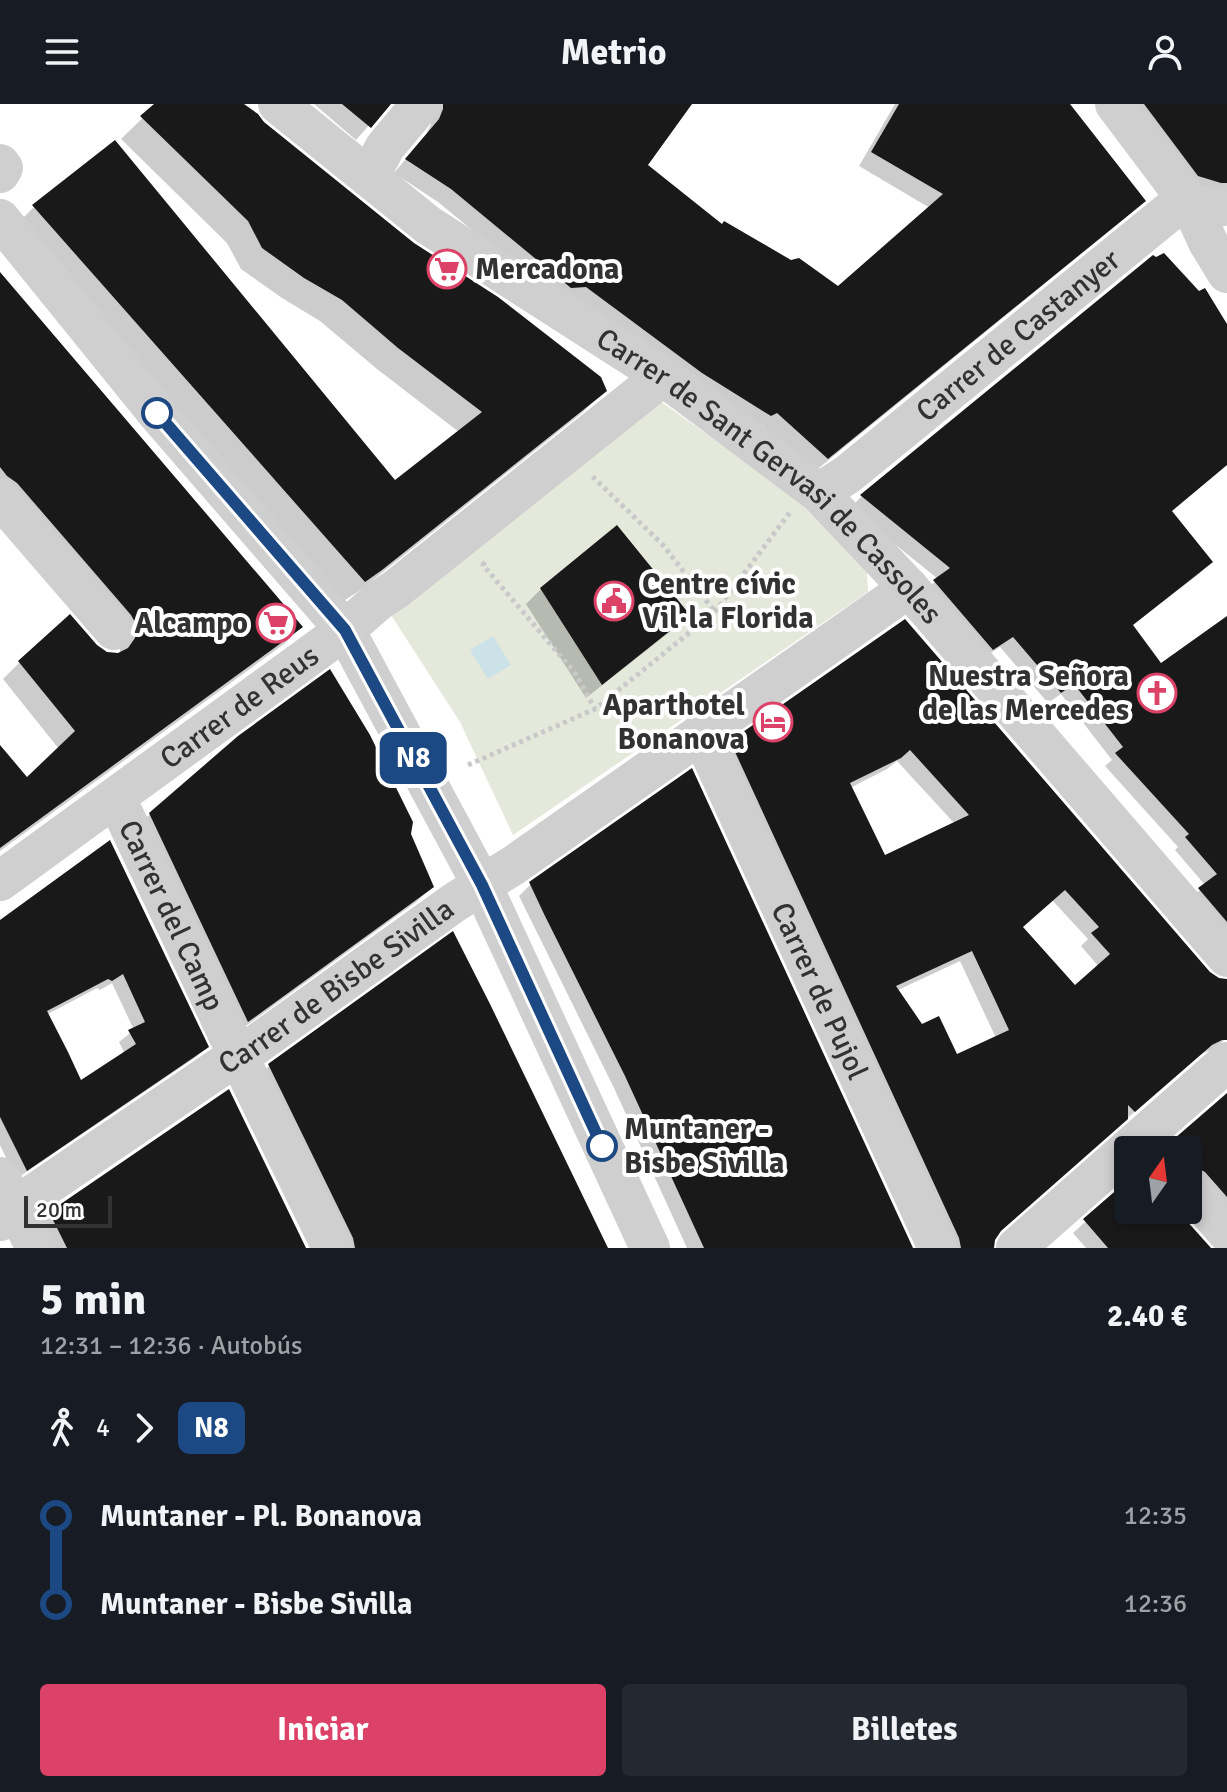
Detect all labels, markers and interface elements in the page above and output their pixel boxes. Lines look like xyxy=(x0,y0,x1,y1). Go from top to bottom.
icon: menu xyxy=(40,30,84,74)
text: Metrio xyxy=(561,30,666,75)
icon: person xyxy=(1143,30,1187,74)
street label: Carrer de Castanyer xyxy=(908,241,1127,429)
supermarket icon: Mercadona xyxy=(426,248,468,290)
place label: Mercadona xyxy=(475,251,620,288)
street label: Carrer de Sant Gervasi de Cassoles xyxy=(590,320,950,631)
unlabelled marker xyxy=(142,398,172,428)
place label: Centre cívic Vil·la Florida xyxy=(642,566,814,637)
public building icon: Centre cívic Vil·la Florida xyxy=(593,580,635,622)
supermarket icon: Alcampo xyxy=(255,602,297,644)
place label: Alcampo xyxy=(134,605,248,642)
street label: Carrer de Reus xyxy=(153,637,326,777)
place label: Nuestra Señora de las Mercedes xyxy=(922,658,1129,729)
church icon: Nuestra Señora de las Mercedes xyxy=(1136,672,1178,714)
place label: Aparthotel Bonanova xyxy=(603,687,745,758)
hotel icon: Aparthotel Bonanova xyxy=(752,701,794,743)
line badge: N8 xyxy=(377,732,449,784)
text: N8 xyxy=(396,741,430,775)
street label: Carrer del Camp xyxy=(111,814,233,1017)
street label: Carrer de Bisbe Sivilla xyxy=(212,890,461,1082)
street label: Carrer de Pujol xyxy=(763,897,876,1085)
place label: Muntaner - Bisbe Sivilla xyxy=(624,1111,784,1182)
marker: Muntaner - Bisbe Sivilla xyxy=(587,1131,617,1161)
north arrow xyxy=(1114,1136,1202,1224)
map controls xyxy=(1114,1136,1202,1224)
scale bar xyxy=(24,1192,112,1228)
text: 20 m xyxy=(36,1196,82,1223)
text: 5 min xyxy=(40,1273,146,1327)
text: 2.40 € xyxy=(1107,1298,1187,1335)
text: 12:31 – 12:36 · Autobús xyxy=(40,1330,302,1362)
icon: walk xyxy=(40,1406,84,1450)
icon: forward xyxy=(122,1406,166,1450)
text: N8 xyxy=(194,1411,229,1445)
text: 4 xyxy=(96,1412,110,1444)
text: Muntaner - Pl. Bonanova xyxy=(100,1498,422,1535)
text: 12:35 xyxy=(1124,1500,1187,1532)
text: Muntaner - Bisbe Sivilla xyxy=(100,1586,413,1623)
text: 12:36 xyxy=(1124,1588,1187,1620)
button: Iniciar xyxy=(40,1684,606,1776)
button: Billetes xyxy=(622,1684,1187,1776)

